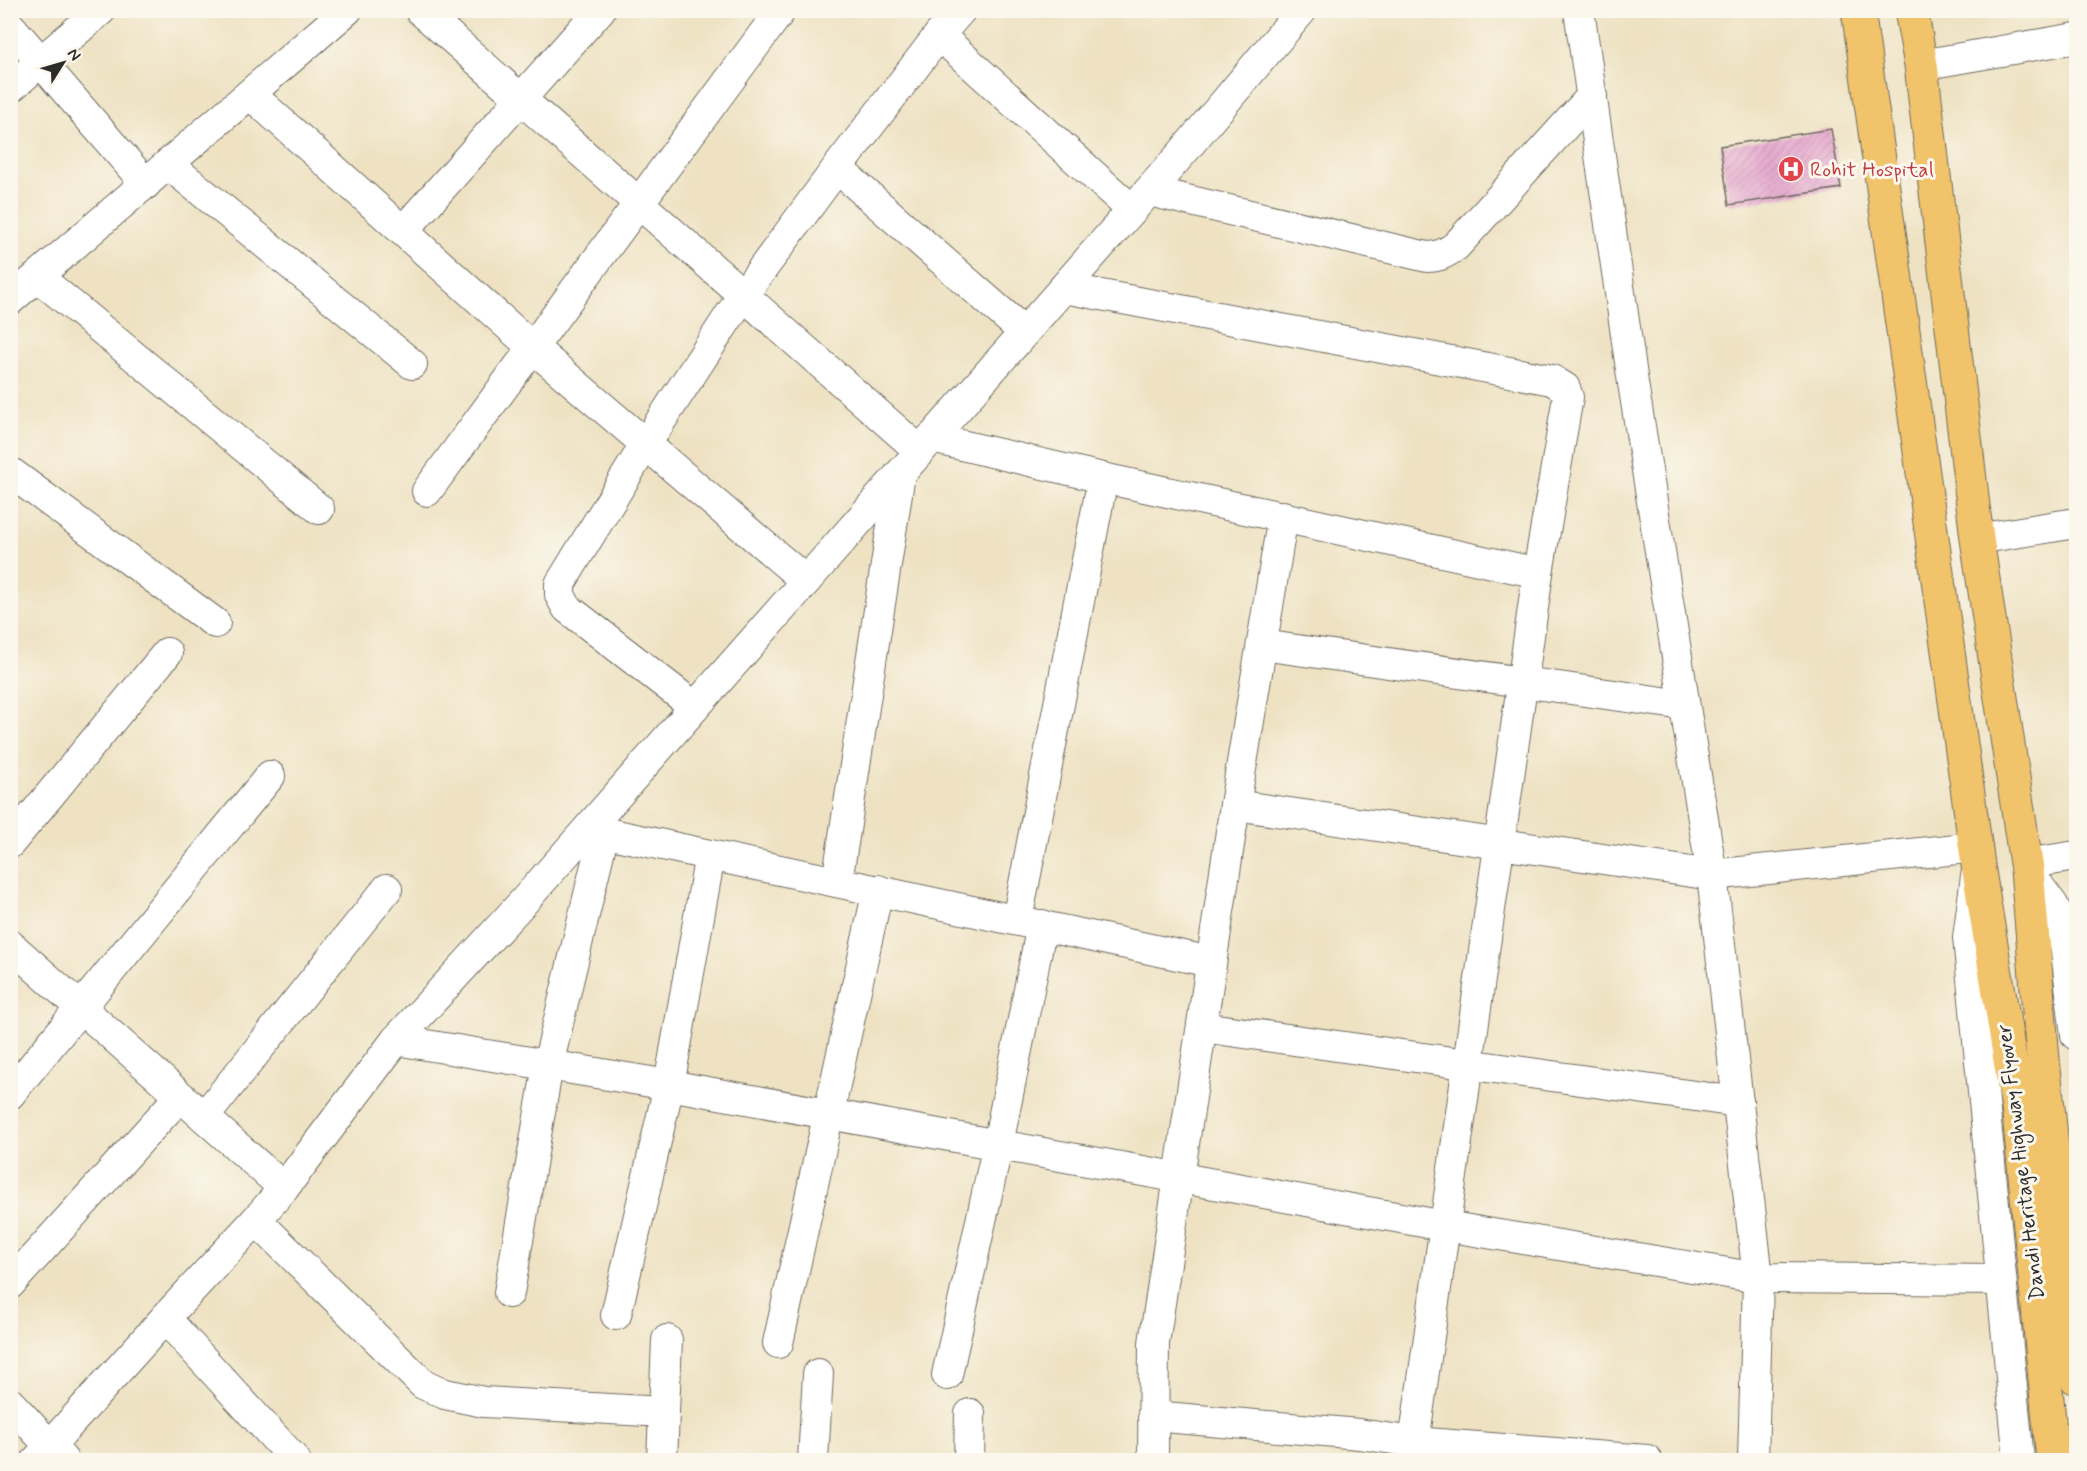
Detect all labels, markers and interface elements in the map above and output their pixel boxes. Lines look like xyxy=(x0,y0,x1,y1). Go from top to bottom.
north arrow xyxy=(33,33,93,93)
text: N xyxy=(62,44,85,65)
hospital icon: Rohit Hospital xyxy=(1776,154,1806,184)
place label: Rohit Hospital xyxy=(1810,156,1934,184)
street label: Dandi Heritage Highway Flyover xyxy=(1990,1022,2053,1302)

